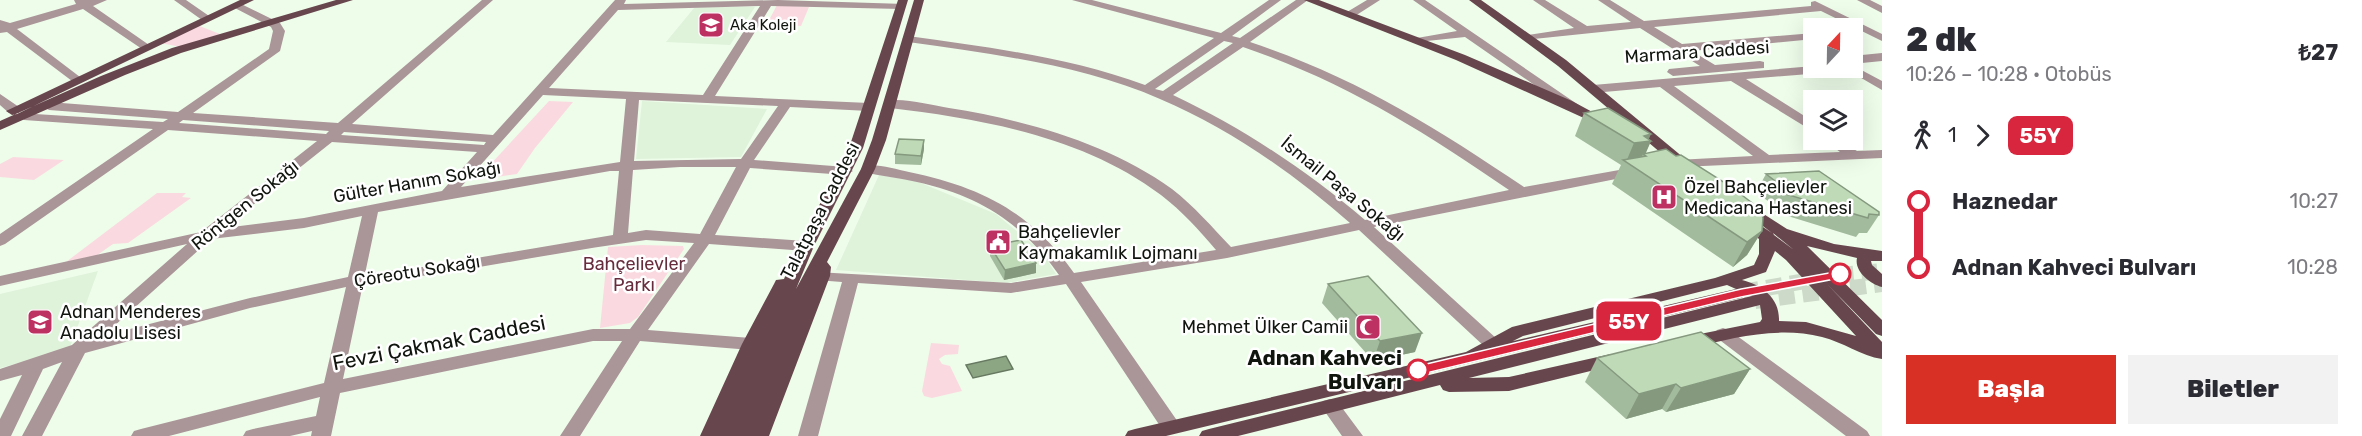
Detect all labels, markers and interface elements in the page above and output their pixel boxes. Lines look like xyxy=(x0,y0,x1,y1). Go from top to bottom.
school or university icon: Aka Koleji xyxy=(696,10,726,40)
place label: Aka Koleji xyxy=(730,16,796,34)
north arrow xyxy=(1803,18,1863,78)
map controls xyxy=(1803,18,1863,150)
text: 2 dk xyxy=(1906,20,1977,59)
street label: Marmara Caddesi xyxy=(1624,36,1770,68)
text: ₺27 xyxy=(2299,39,2338,66)
text: 10:26 – 10:28 · Otobüs xyxy=(1906,62,2112,86)
button: layers xyxy=(1803,90,1863,150)
icon: walk xyxy=(1906,119,1939,152)
icon: forward xyxy=(1966,119,1999,152)
text: 1 xyxy=(1948,123,1957,147)
text: 55Y xyxy=(2020,123,2061,148)
street label: İsmail Paşa Sokağı xyxy=(1276,132,1410,246)
street label: Talatpaşa Caddesi xyxy=(776,139,864,283)
street label: Röntgen Sokağı xyxy=(187,155,303,255)
street label: Gülter Hanım Sokağı xyxy=(332,156,502,208)
place label: Özel Bahçelievler Medicana Hastanesi xyxy=(1684,176,1852,219)
hospital icon: Özel Bahçelievler Medicana Hastanesi xyxy=(1649,182,1679,212)
text: Haznedar xyxy=(1952,188,2058,215)
text: 10:27 xyxy=(2290,189,2338,213)
place label: Bahçelievler Kaymakamlık Lojmanı xyxy=(1018,221,1198,264)
public building icon: Bahçelievler Kaymakamlık Lojmanı xyxy=(983,227,1013,257)
street label: Çöreotu Sokağı xyxy=(352,250,482,292)
park label: Bahçelievler Parkı xyxy=(583,253,685,296)
text: Adnan Kahveci Bulvarı xyxy=(1952,254,2196,281)
text: 10:28 xyxy=(2287,255,2338,279)
unlabelled marker xyxy=(1829,263,1851,285)
place label: Adnan Menderes Anadolu Lisesi xyxy=(60,301,201,344)
line badge: 55Y xyxy=(1594,302,1664,340)
school or university icon: Adnan Menderes Anadolu Lisesi xyxy=(25,307,55,337)
text: 55Y xyxy=(1608,309,1650,334)
street label: Fevzi Çakmak Caddesi xyxy=(330,310,548,375)
mosque icon: Mehmet Ülker Camii xyxy=(1353,312,1383,342)
place label: Mehmet Ülker Camii xyxy=(1182,316,1348,338)
place label: Adnan Kahveci Bulvarı xyxy=(1248,345,1402,394)
button: Başla xyxy=(1906,355,2116,424)
button: Biletler xyxy=(2128,355,2338,424)
marker: Adnan Kahveci Bulvarı xyxy=(1407,359,1429,381)

